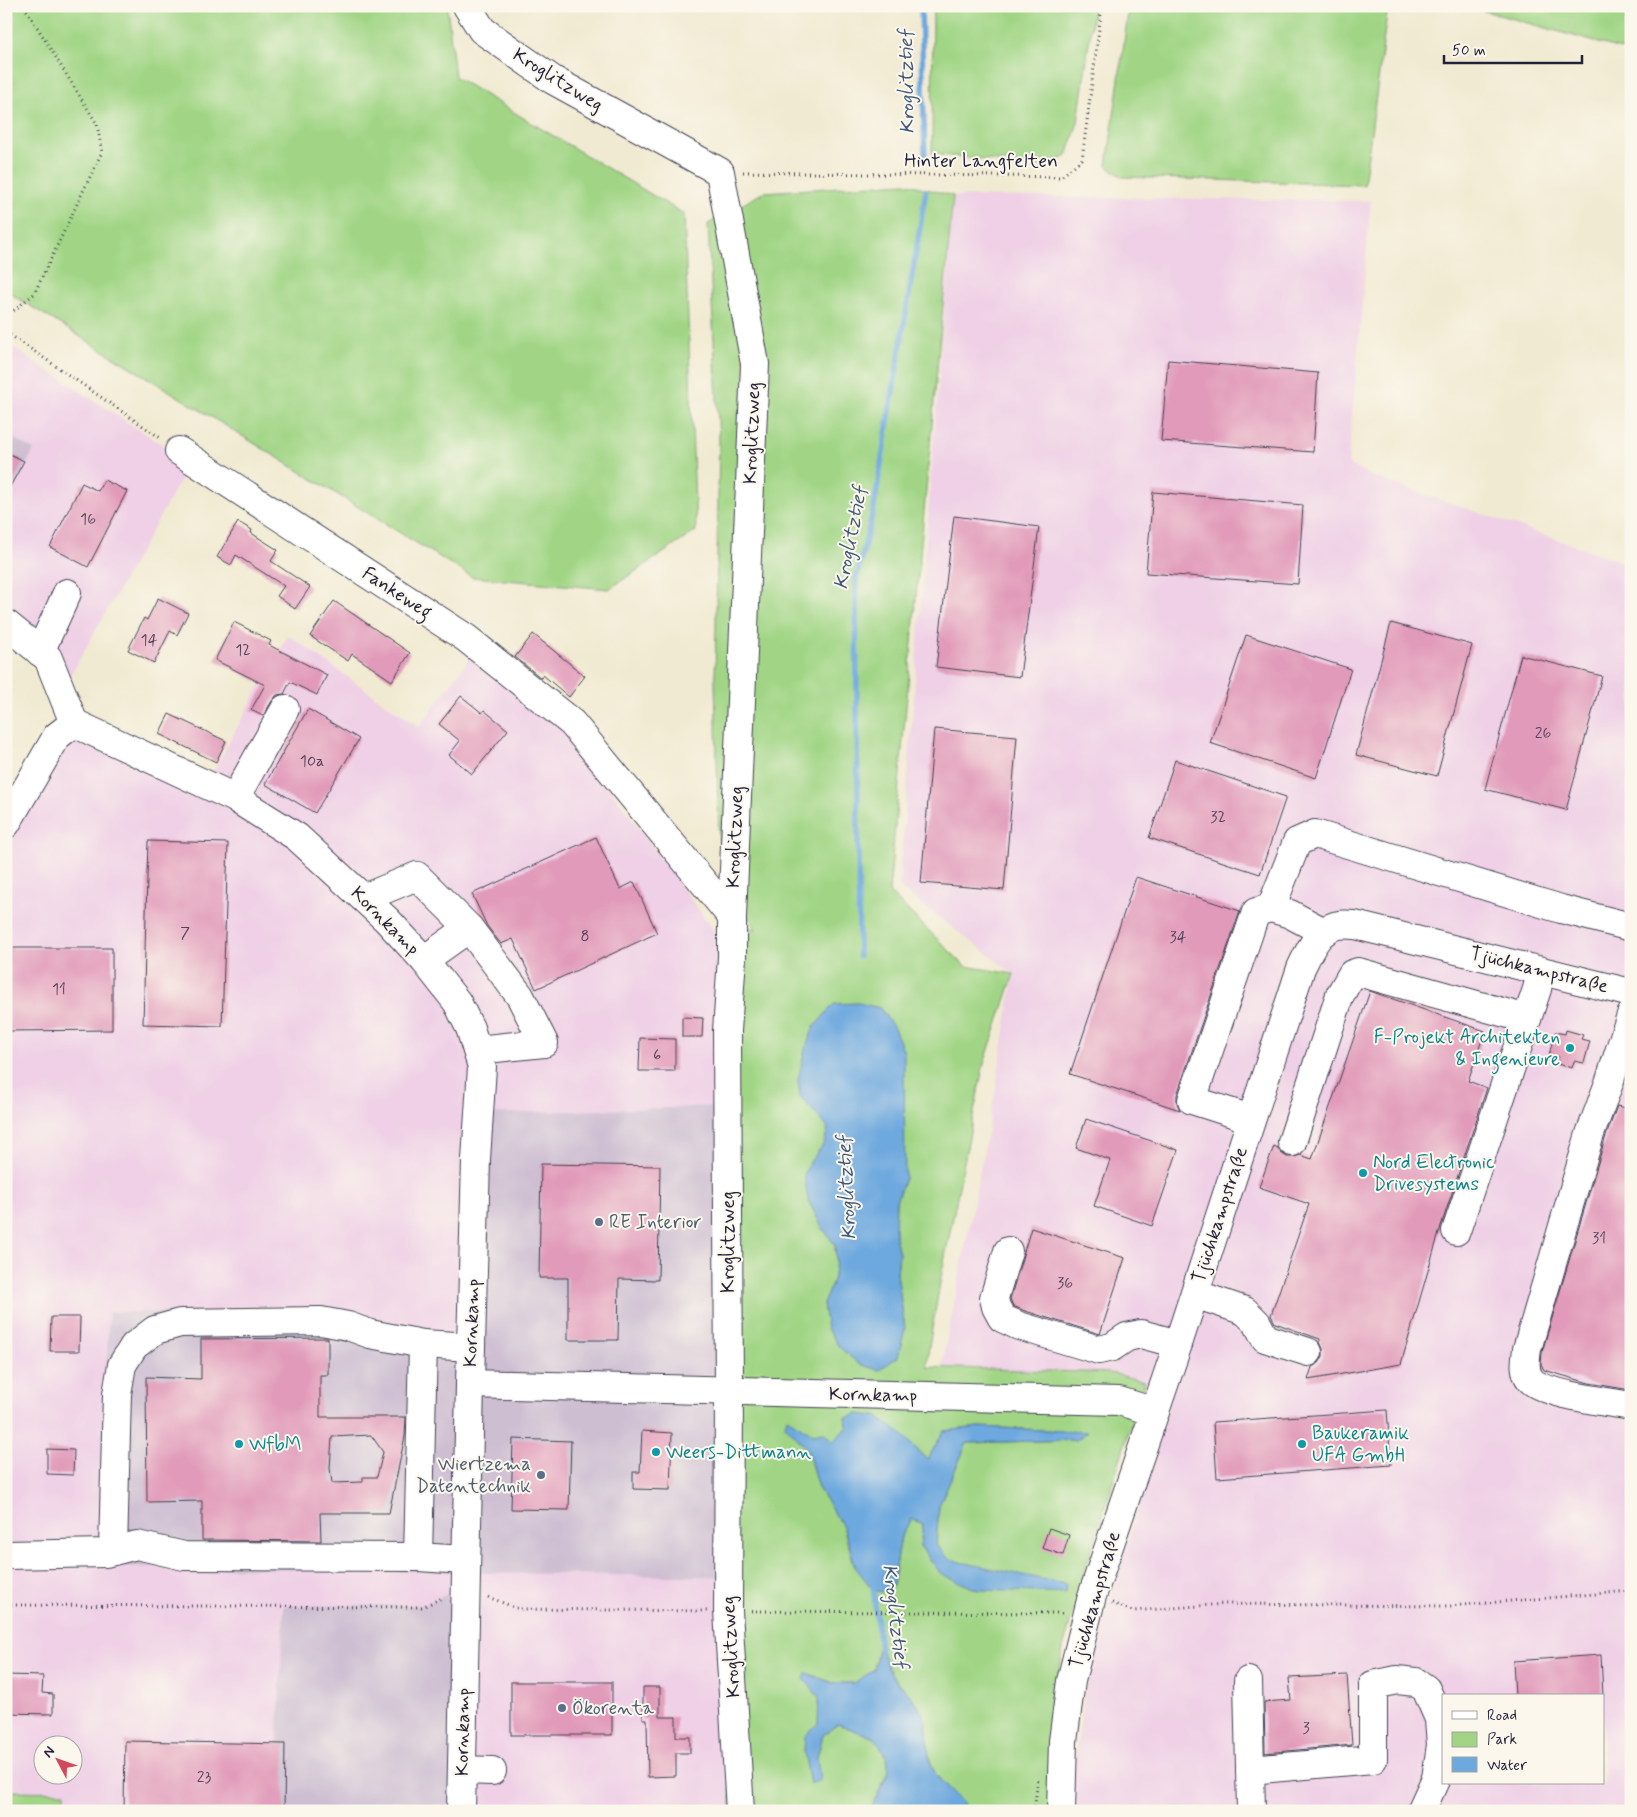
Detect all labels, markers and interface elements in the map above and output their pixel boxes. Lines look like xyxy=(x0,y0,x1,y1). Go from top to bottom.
water label: Kroglitztief xyxy=(893,27,921,134)
scale bar xyxy=(1444,32,1582,64)
text: 50 m xyxy=(1452,41,1486,61)
street label: Kroglitzweg xyxy=(508,42,608,118)
street label: Hinter Langfelten xyxy=(904,149,1058,175)
street label: Kroglitzweg xyxy=(738,382,767,484)
water label: Kroglitztief xyxy=(828,482,875,592)
house number: 16 xyxy=(80,509,96,530)
street label: Fankeweg xyxy=(356,561,437,627)
house number: 14 xyxy=(141,630,158,651)
house number: 12 xyxy=(235,640,251,661)
house number: 26 xyxy=(1535,723,1551,744)
house number: 10a xyxy=(300,751,324,772)
street label: Kroglitzweg xyxy=(721,786,750,888)
house number: 32 xyxy=(1210,807,1226,828)
street label: Kornkamp xyxy=(345,881,425,961)
house number: 7 xyxy=(180,923,190,944)
house number: 8 xyxy=(580,926,590,947)
house number: 34 xyxy=(1170,927,1187,948)
street label: Tjüchkampstraße xyxy=(1467,941,1611,1000)
house number: 11 xyxy=(52,979,66,1000)
place label: F-Projekt Architekten & Ingenieure xyxy=(1374,1025,1560,1075)
marker: F-Projekt Architekten & Ingenieure xyxy=(1564,1042,1576,1054)
house number: 6 xyxy=(653,1045,661,1066)
water label: Kroglitztief xyxy=(831,1133,863,1241)
street label: Tjüchkampstraße xyxy=(1186,1144,1255,1286)
place label: Nord Electronic Drivesystems xyxy=(1373,1150,1495,1197)
marker: Nord Electronic Drivesystems xyxy=(1357,1167,1369,1179)
street label: Kroglitzweg xyxy=(716,1191,742,1293)
place label: RE Interior xyxy=(609,1210,701,1235)
marker: RE Interior xyxy=(593,1216,605,1228)
house number: 31 xyxy=(1592,1228,1606,1249)
house number: 36 xyxy=(1057,1273,1073,1294)
street label: Kornkamp xyxy=(458,1278,486,1368)
street label: Kornkamp xyxy=(829,1382,917,1408)
place label: Baukeramik UFA GmbH xyxy=(1312,1421,1409,1468)
place label: WfbM xyxy=(249,1432,301,1457)
marker: WfbM xyxy=(233,1438,245,1450)
marker: Baukeramik UFA GmbH xyxy=(1296,1438,1308,1450)
place label: Weers-Dittmann xyxy=(666,1440,811,1465)
marker: Weers-Dittmann xyxy=(650,1446,662,1458)
place label: Wiertzema Datentechnik xyxy=(416,1452,531,1499)
marker: Wiertzema Datentechnik xyxy=(535,1469,547,1481)
street label: Tjüchkampstraße xyxy=(1063,1529,1127,1672)
water label: Kroglitztief xyxy=(875,1563,915,1672)
street label: Kroglitzweg xyxy=(716,1595,747,1699)
street label: Kornkamp xyxy=(450,1688,476,1776)
legend xyxy=(1442,1694,1604,1784)
place label: Ökorenta xyxy=(572,1696,654,1721)
marker: Ökorenta xyxy=(556,1702,568,1714)
text: Road xyxy=(1487,1706,1517,1726)
house number: 3 xyxy=(1302,1718,1310,1739)
text: Park xyxy=(1487,1730,1517,1750)
north arrow xyxy=(32,1734,82,1784)
text: N xyxy=(39,1743,59,1762)
text: Water xyxy=(1487,1756,1527,1776)
house number: 23 xyxy=(197,1767,212,1788)

